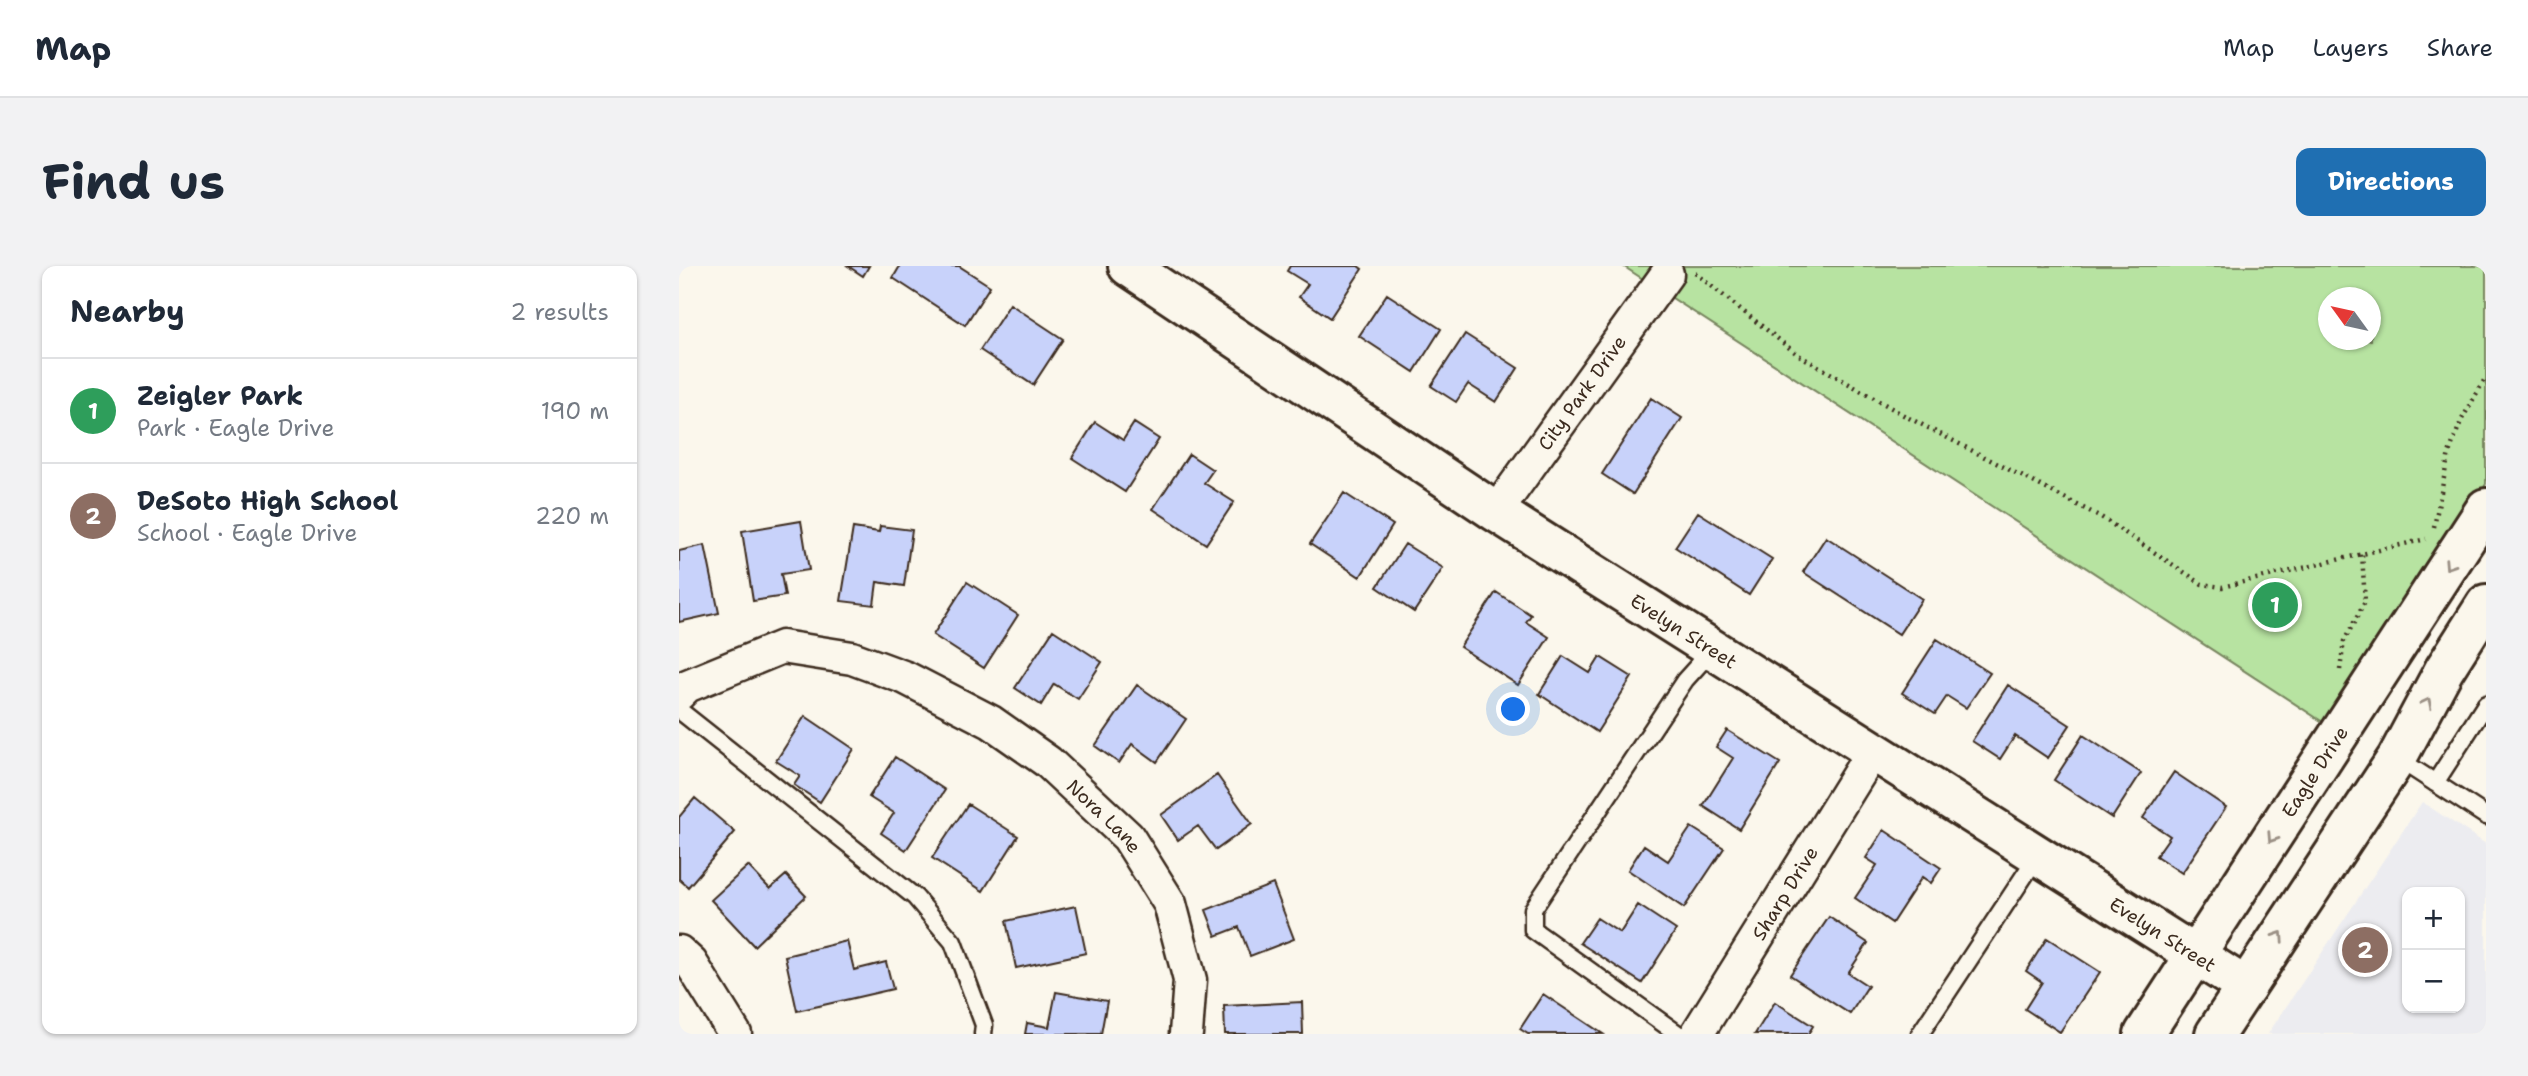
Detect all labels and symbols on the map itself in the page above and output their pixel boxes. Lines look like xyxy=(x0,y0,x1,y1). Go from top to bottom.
north arrow xyxy=(2318,287,2381,350)
street label: City Park Drive xyxy=(1532,330,1632,455)
one-way arrow xyxy=(2445,557,2457,570)
pin: 1 xyxy=(2252,579,2298,631)
street label: Evelyn Street xyxy=(1626,588,1742,674)
your location xyxy=(1496,692,1530,726)
one-way arrow xyxy=(2419,698,2432,710)
street label: Eagle Drive xyxy=(2276,721,2354,822)
street label: Nora Lane xyxy=(1061,774,1147,858)
one-way arrow xyxy=(2267,830,2280,843)
street label: Sharp Drive xyxy=(1746,842,1824,945)
street label: Evelyn Street xyxy=(2105,892,2221,978)
pin: 2 xyxy=(2342,924,2388,976)
one-way arrow xyxy=(2271,931,2283,944)

